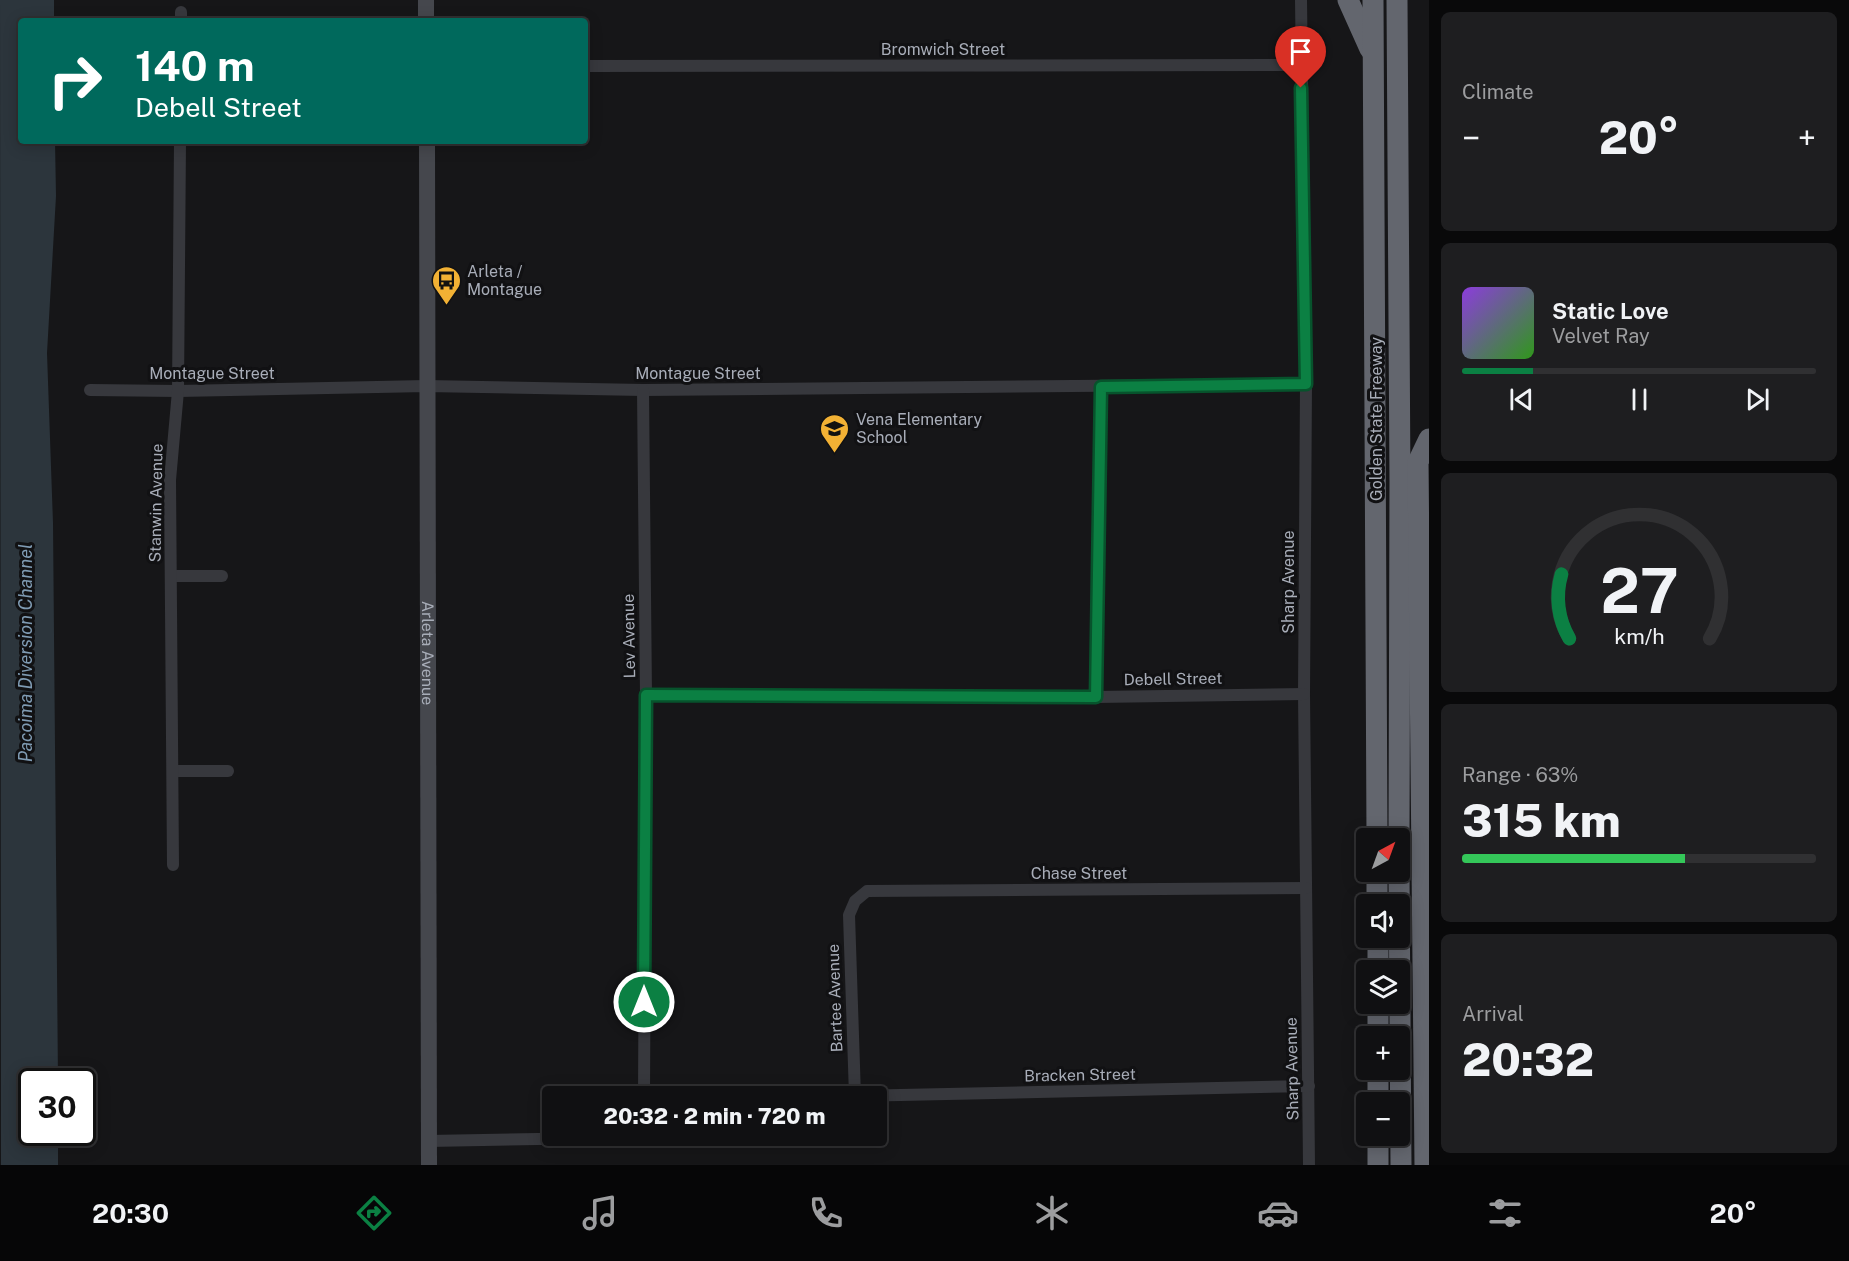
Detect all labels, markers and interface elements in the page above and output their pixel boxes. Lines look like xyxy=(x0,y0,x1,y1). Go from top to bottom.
pin xyxy=(1275,26,1326,88)
icon: arrive xyxy=(1284,35,1317,68)
street label: Bromwich Street xyxy=(881,40,1005,59)
text: 140 m xyxy=(135,41,255,90)
icon: right xyxy=(36,42,114,120)
text: Climate xyxy=(1462,80,1534,104)
text: Debell Street xyxy=(135,91,302,123)
text: 20° xyxy=(1599,111,1679,164)
text: − xyxy=(1462,119,1480,157)
text: + xyxy=(1798,119,1816,157)
place label: Arleta / Montague xyxy=(467,262,542,299)
bus stop icon: Arleta / Montague xyxy=(430,264,462,306)
text: Static Love xyxy=(1552,298,1669,324)
text: Velvet Ray xyxy=(1552,324,1650,348)
street label: Golden State Freeway xyxy=(1367,337,1386,501)
street label: Montague Street xyxy=(149,364,275,383)
street label: Montague Street xyxy=(635,364,761,383)
icon: previous xyxy=(1505,383,1538,416)
icon: pause xyxy=(1623,383,1656,416)
icon: next xyxy=(1741,383,1774,416)
place label: Vena Elementary School xyxy=(856,410,983,447)
school or university icon: Vena Elementary School xyxy=(819,412,851,454)
street label: Stanwin Avenue xyxy=(145,443,167,563)
street label: Sharp Avenue xyxy=(1279,530,1298,634)
water label: Pacoima Diversion Channel xyxy=(15,544,36,762)
text: 27 xyxy=(1600,555,1678,628)
street label: Lev Avenue xyxy=(619,593,639,679)
street label: Arleta Avenue xyxy=(418,601,438,705)
text: km/h xyxy=(1614,625,1664,650)
street label: Debell Street xyxy=(1123,669,1223,689)
text: Range · 63% xyxy=(1462,763,1578,787)
text: 315 km xyxy=(1462,794,1621,847)
north arrow xyxy=(1356,828,1410,882)
map controls xyxy=(1356,828,1410,1146)
street label: Chase Street xyxy=(1031,864,1127,883)
button: sound xyxy=(1356,894,1410,948)
street label: Bartee Avenue xyxy=(824,943,846,1053)
button: layers xyxy=(1356,960,1410,1014)
position arrow xyxy=(612,970,676,1034)
text: Arrival xyxy=(1462,1002,1524,1026)
street label: Sharp Avenue xyxy=(1282,1017,1302,1121)
button: + xyxy=(1356,1026,1410,1080)
text: 20:32 xyxy=(1462,1033,1594,1086)
street label: Bracken Street xyxy=(1024,1065,1136,1085)
speed limit sign: 30 xyxy=(18,1068,96,1146)
button: − xyxy=(1356,1092,1410,1146)
text: 20:32 · 2 min · 720 m xyxy=(604,1103,825,1129)
icon: directions xyxy=(353,1192,395,1234)
icon: music xyxy=(579,1192,621,1234)
icon: phone xyxy=(805,1192,847,1234)
icon: climate xyxy=(1031,1192,1073,1234)
icon: car xyxy=(1257,1192,1299,1234)
icon: filters xyxy=(1484,1192,1526,1234)
text: 20:30 xyxy=(92,1197,169,1229)
text: 20° xyxy=(1710,1197,1757,1229)

